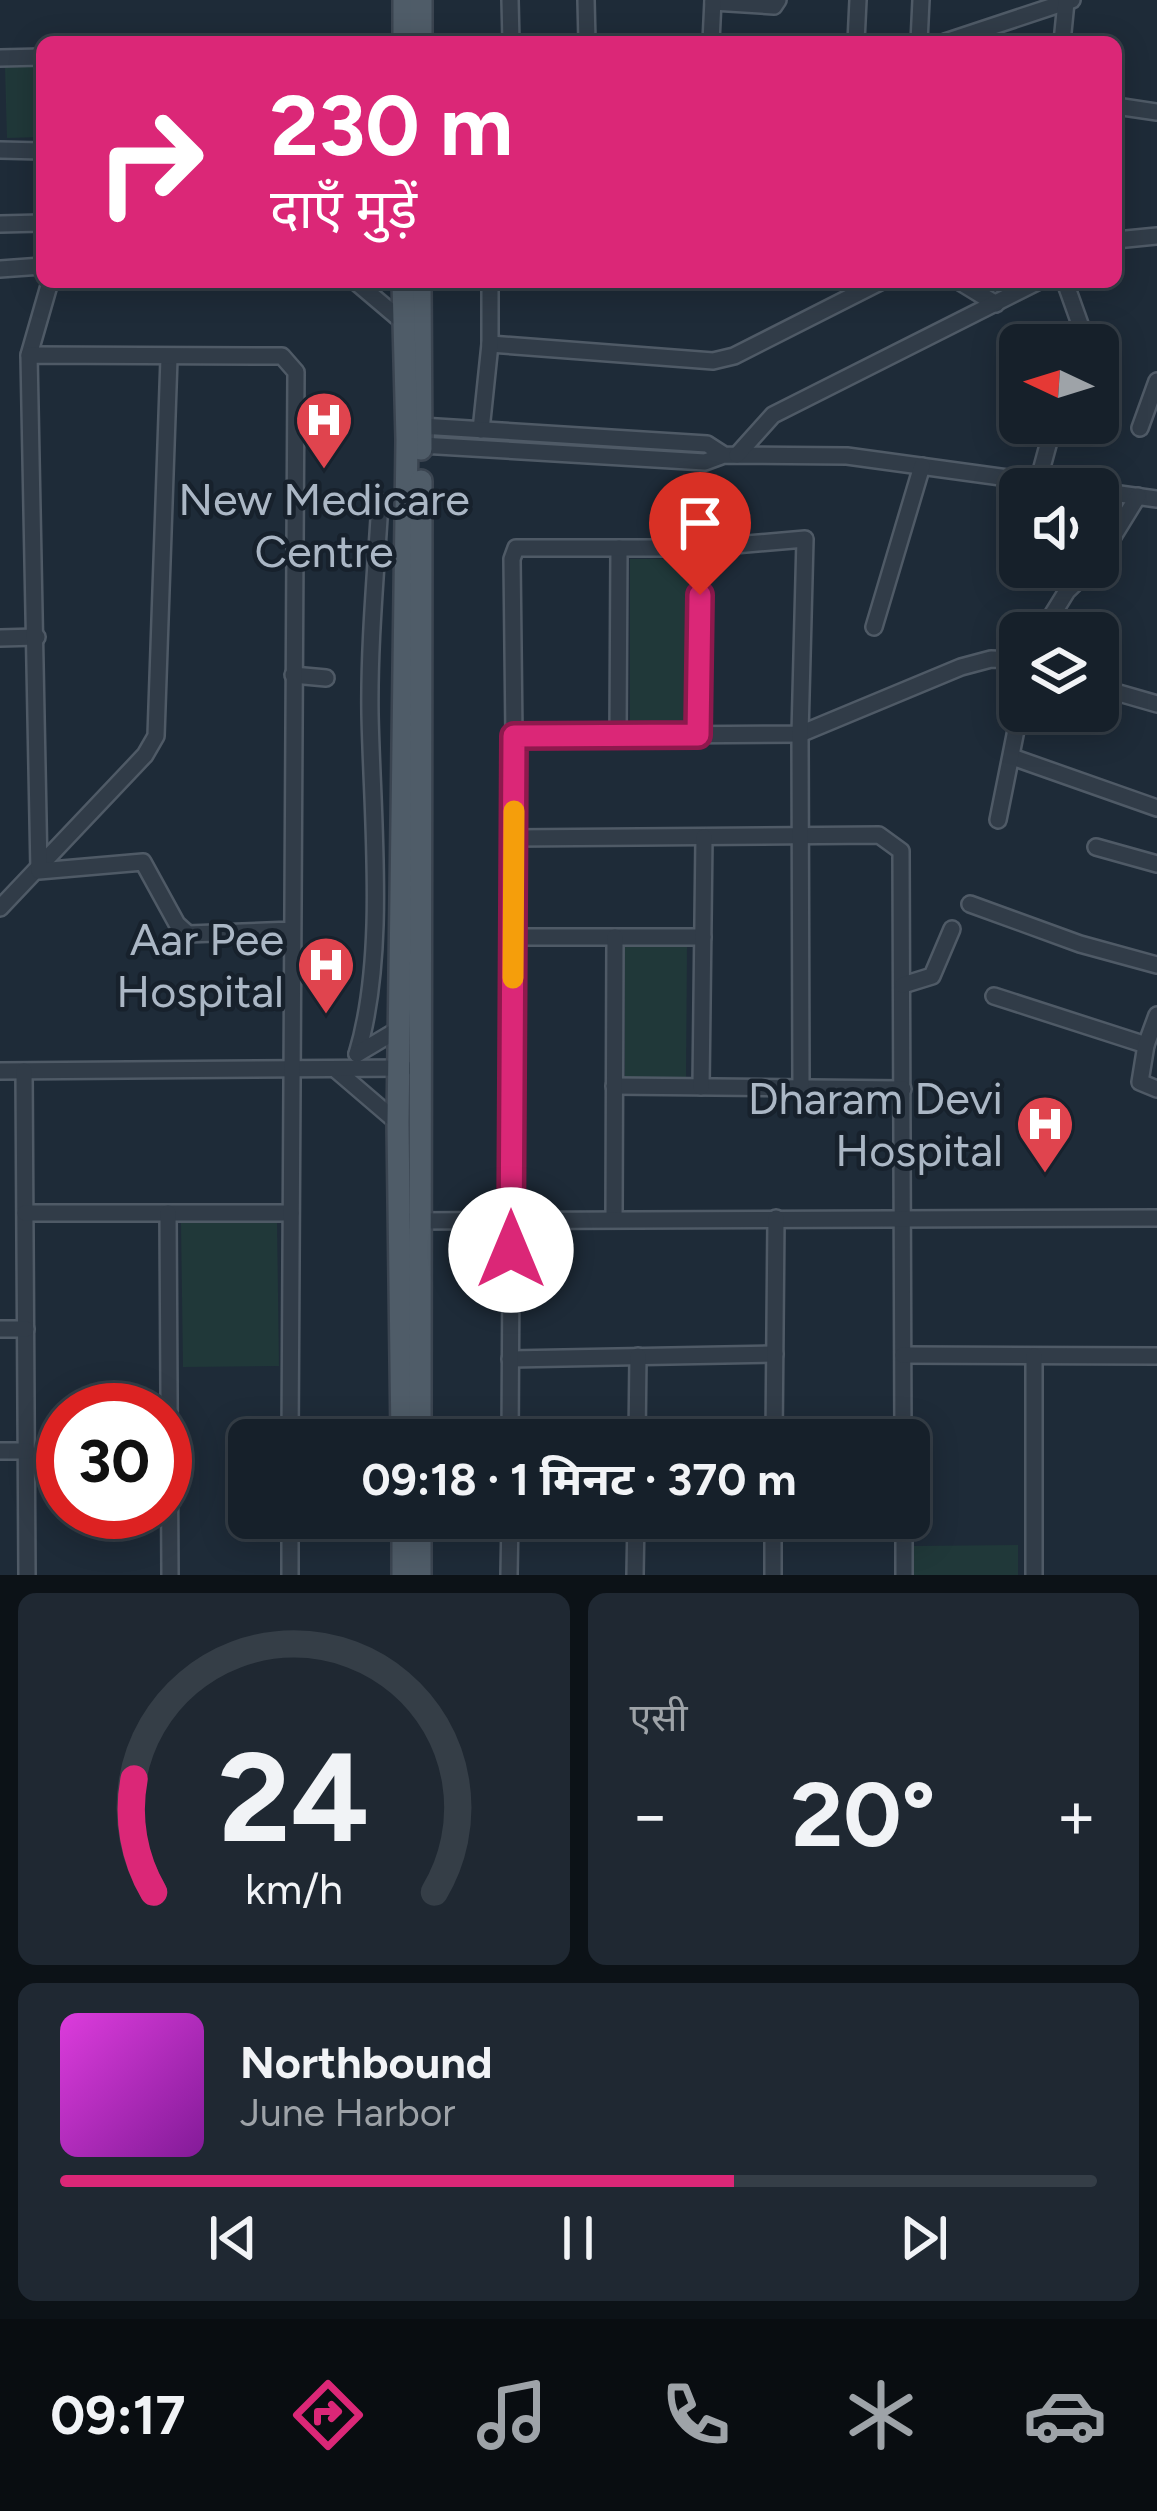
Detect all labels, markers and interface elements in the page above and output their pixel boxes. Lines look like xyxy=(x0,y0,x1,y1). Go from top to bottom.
text: 230 m xyxy=(270,75,513,176)
icon: right xyxy=(72,84,228,240)
text: दाएँ मुड़ें xyxy=(270,177,417,242)
north arrow xyxy=(999,324,1119,444)
map controls xyxy=(999,324,1119,732)
hospital icon: New Medicare Centre xyxy=(293,389,355,471)
button: sound xyxy=(999,468,1119,588)
place label: New Medicare Centre xyxy=(178,472,470,578)
pin xyxy=(649,472,751,595)
icon: arrive xyxy=(667,490,733,556)
button: layers xyxy=(999,612,1119,732)
place label: Aar Pee Hospital xyxy=(116,912,284,1018)
hospital icon: Aar Pee Hospital xyxy=(295,934,357,1016)
place label: Dharam Devi Hospital xyxy=(748,1071,1003,1177)
hospital icon: Dharam Devi Hospital xyxy=(1014,1093,1076,1175)
position arrow xyxy=(448,1187,574,1313)
speed limit sign: 30 xyxy=(36,1383,192,1539)
text: 09:18 · 1 मिनट · 370 m xyxy=(362,1452,796,1506)
text: एसी xyxy=(630,1694,688,1741)
text: 24 xyxy=(218,1722,369,1872)
text: 20° xyxy=(791,1760,935,1869)
text: − xyxy=(630,1775,671,1855)
text: + xyxy=(1056,1775,1097,1855)
text: km/h xyxy=(245,1863,343,1915)
text: Northbound xyxy=(240,2035,493,2089)
text: June Harbor xyxy=(240,2089,456,2136)
icon: previous xyxy=(200,2205,266,2271)
icon: pause xyxy=(545,2205,611,2271)
icon: next xyxy=(891,2205,957,2271)
icon: directions xyxy=(286,2373,370,2457)
icon: music xyxy=(470,2373,554,2457)
icon: phone xyxy=(654,2373,738,2457)
icon: climate xyxy=(839,2373,923,2457)
icon: car xyxy=(1023,2373,1107,2457)
text: 09:17 xyxy=(50,2383,186,2448)

